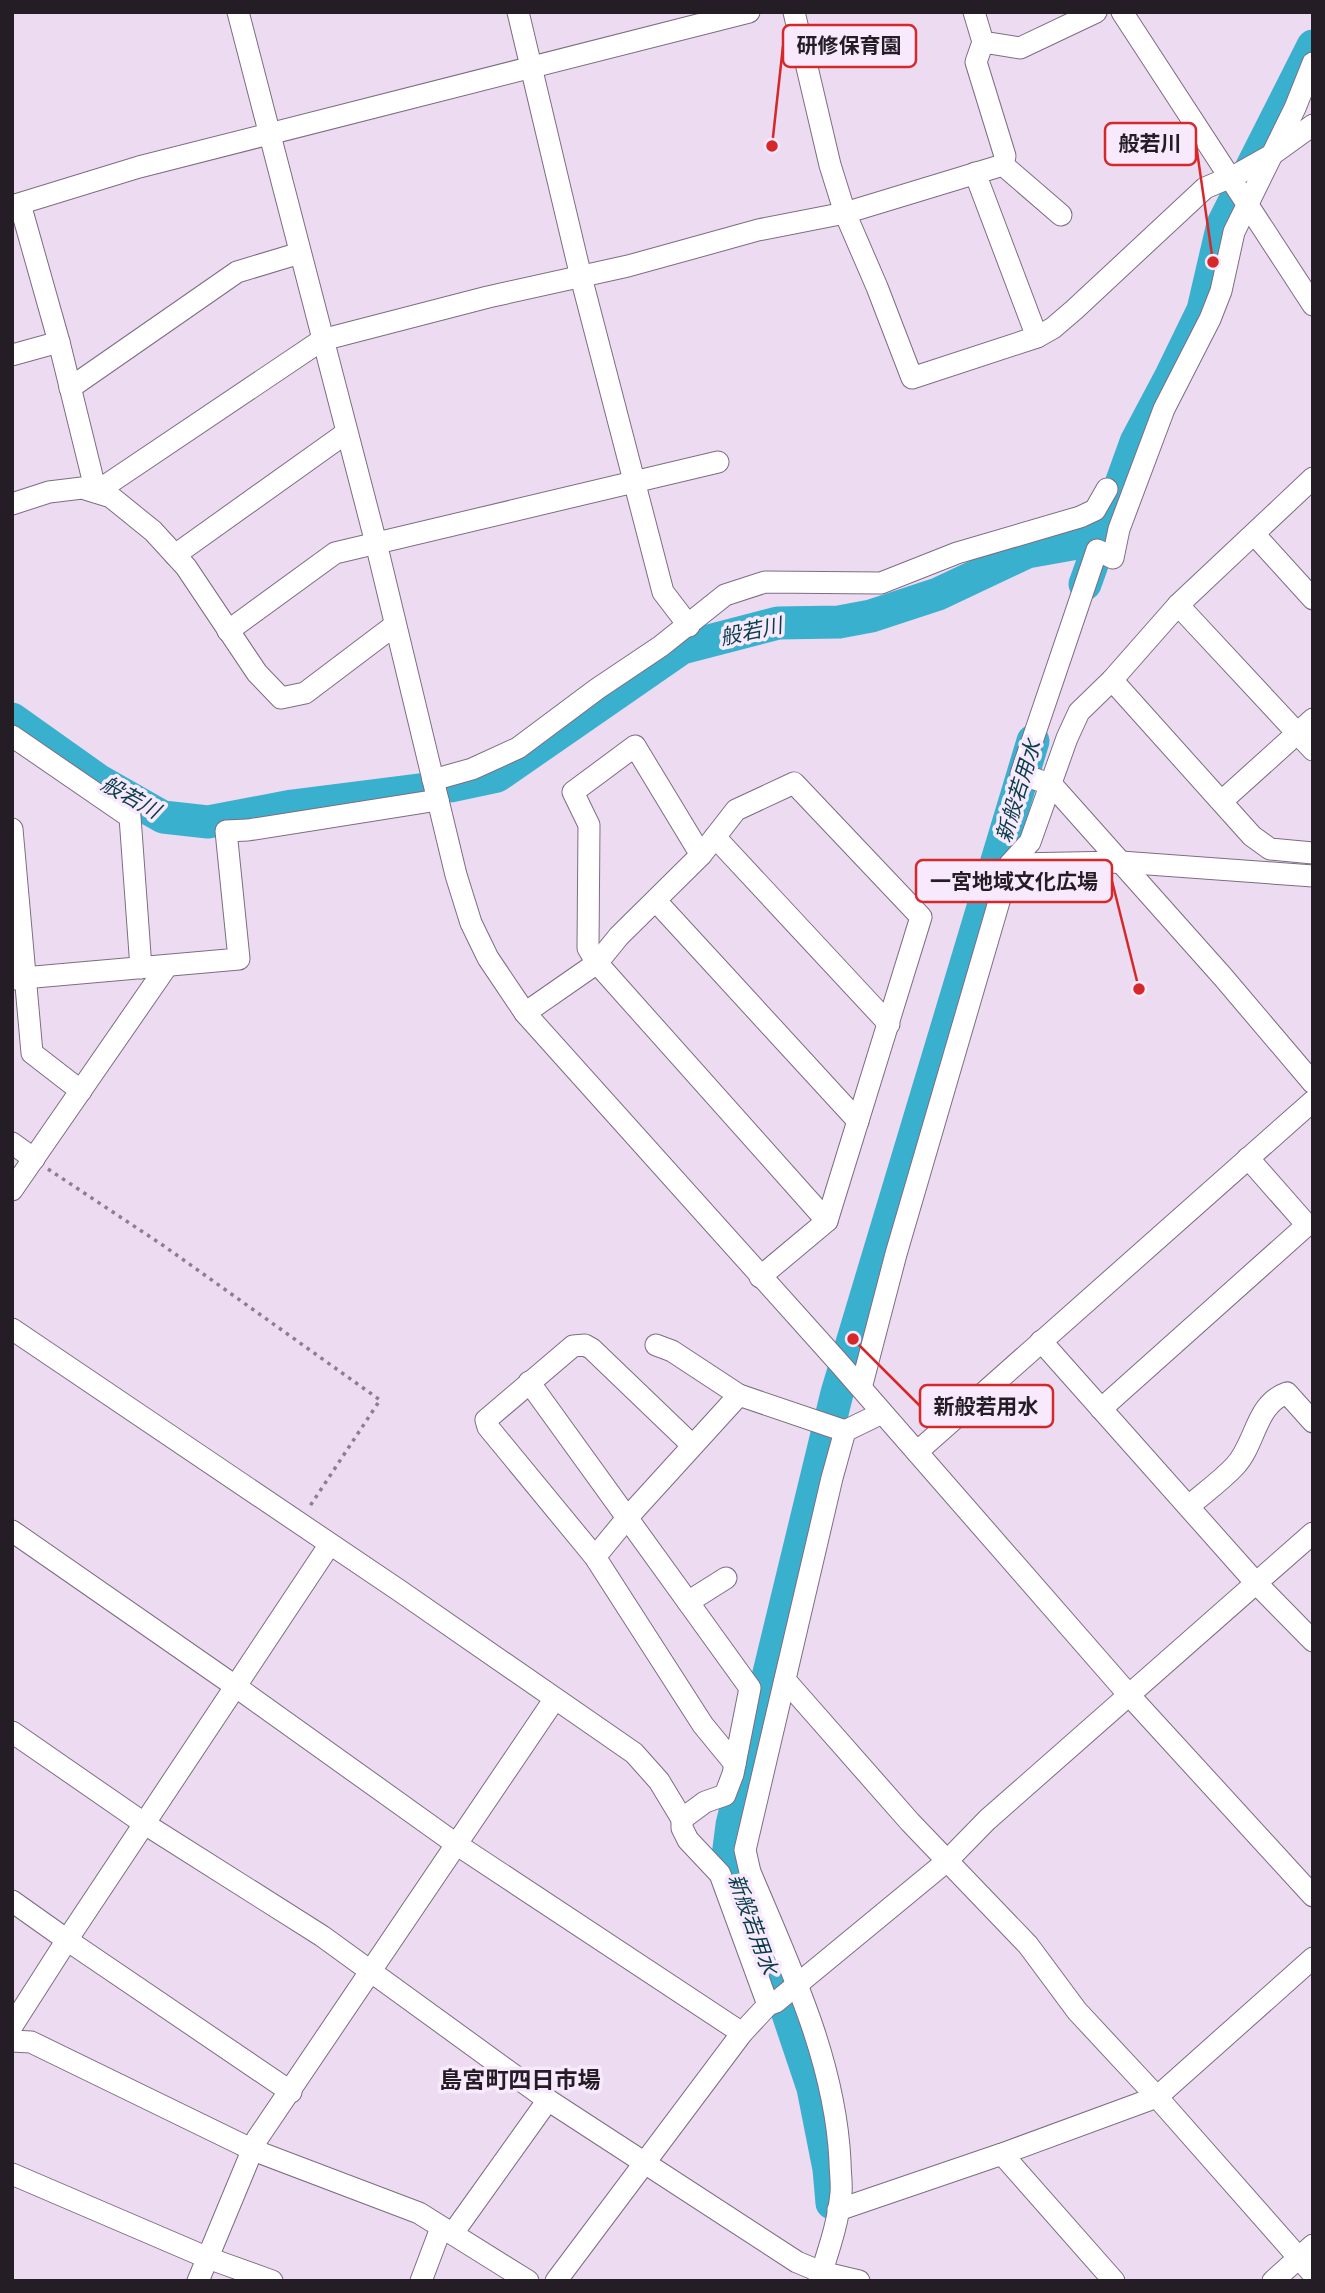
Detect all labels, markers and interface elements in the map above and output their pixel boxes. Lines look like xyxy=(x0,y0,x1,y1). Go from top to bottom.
callout: 研修保育園 xyxy=(783,25,916,67)
text: 研修保育園 xyxy=(797,33,902,58)
callout: 般若川 xyxy=(1105,123,1196,165)
text: 般若川 xyxy=(1119,131,1182,156)
water label: 般若川 xyxy=(718,612,786,650)
water label: 新般若用水 xyxy=(991,735,1046,845)
water label: 般若川 xyxy=(97,771,166,824)
callout: 一宮地域文化広場 xyxy=(916,860,1112,902)
text: 一宮地域文化広場 xyxy=(930,869,1098,894)
callout: 新般若用水 xyxy=(920,1385,1053,1427)
text: 新般若用水 xyxy=(934,1394,1039,1419)
water label: 新般若用水 xyxy=(723,1870,783,1979)
district label: 島宮町四日市場 xyxy=(440,2066,601,2094)

